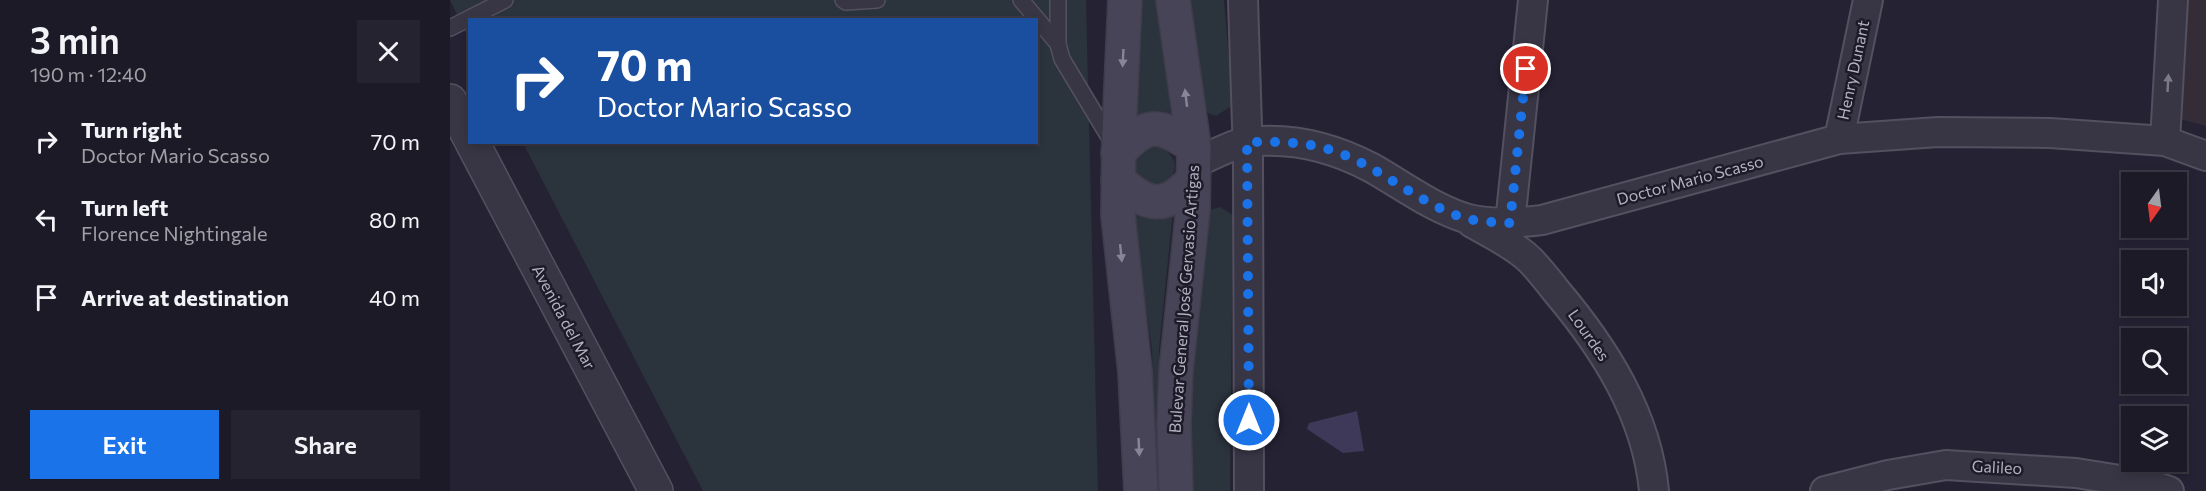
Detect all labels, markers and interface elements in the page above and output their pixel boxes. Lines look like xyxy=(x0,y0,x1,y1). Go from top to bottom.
text: 3 min xyxy=(30,17,120,61)
street label: Henry Dunant xyxy=(1833,18,1872,121)
button: close xyxy=(357,20,420,83)
text: 70 m xyxy=(597,38,692,90)
icon: right xyxy=(498,42,576,120)
pin xyxy=(1500,43,1551,94)
one-way arrow xyxy=(1118,49,1128,68)
icon: arrive xyxy=(1509,52,1542,85)
text: 190 m · 12:40 xyxy=(30,62,147,86)
one-way arrow xyxy=(2164,73,2173,92)
one-way arrow xyxy=(1182,88,1191,107)
text: Doctor Mario Scasso xyxy=(597,90,852,123)
text: Turn right xyxy=(81,116,182,143)
icon: right xyxy=(30,125,63,158)
text: 70 m xyxy=(371,128,420,155)
text: Doctor Mario Scasso xyxy=(81,143,270,167)
street label: Doctor Mario Scasso xyxy=(1614,151,1765,208)
street label: Bulevar General José Gervasio Artigas xyxy=(1165,164,1202,434)
north arrow xyxy=(2121,172,2187,238)
map controls xyxy=(2121,172,2187,472)
text: Turn left xyxy=(81,194,168,221)
icon: left xyxy=(30,203,63,236)
text: 80 m xyxy=(369,206,420,233)
text: Florence Nightingale xyxy=(81,221,268,245)
one-way arrow xyxy=(1116,244,1126,263)
button: sound xyxy=(2121,250,2187,316)
street label: Avenida del Mar xyxy=(529,261,600,373)
icon: arrive xyxy=(30,281,63,314)
text: Arrive at destination xyxy=(81,284,289,311)
text: 40 m xyxy=(369,284,420,311)
street label: Lourdes xyxy=(1565,305,1614,364)
button: search xyxy=(2121,328,2187,394)
position arrow xyxy=(1217,388,1281,452)
button: layers xyxy=(2121,406,2187,472)
button: Exit xyxy=(30,410,219,479)
button: Share xyxy=(231,410,420,479)
one-way arrow xyxy=(1135,438,1144,457)
street label: Galileo xyxy=(1971,456,2023,477)

